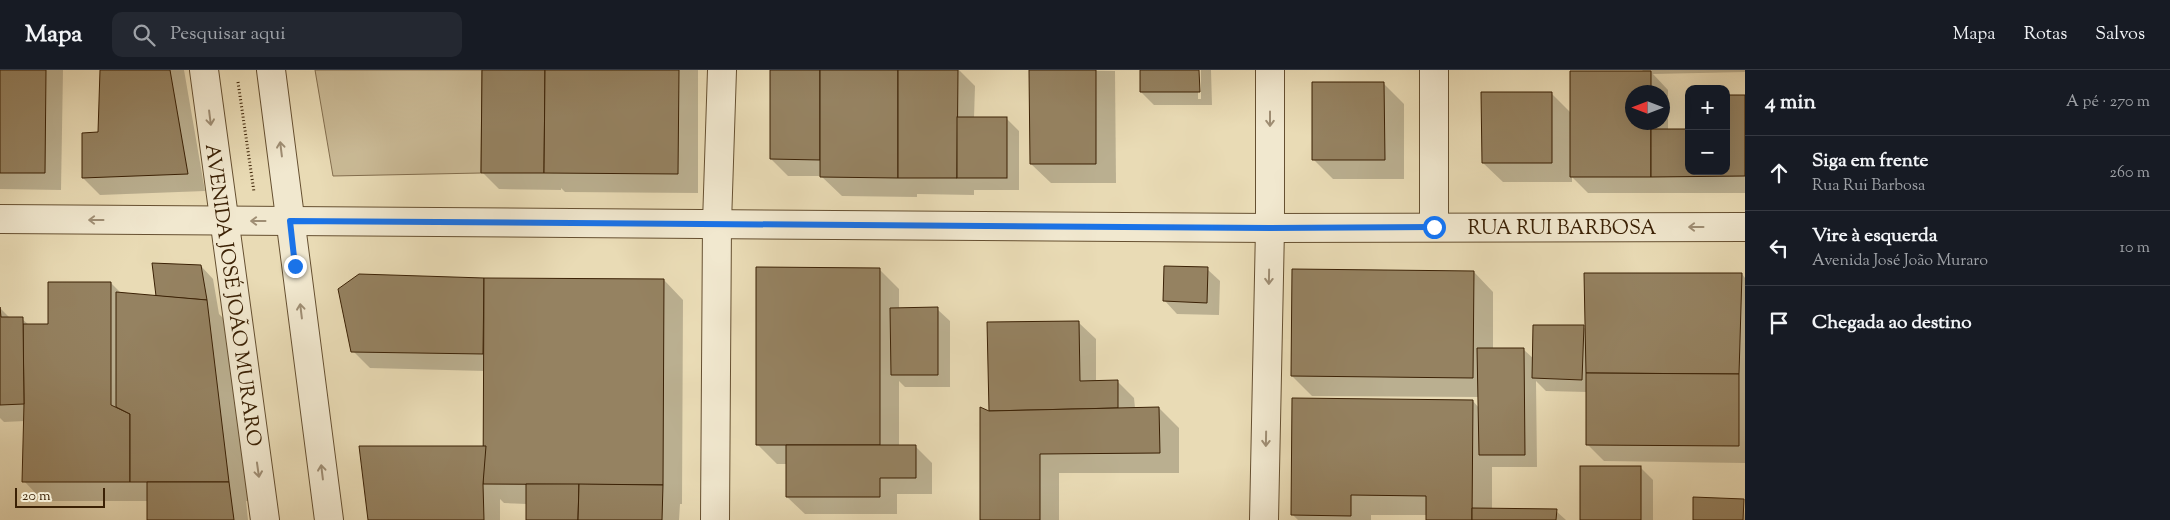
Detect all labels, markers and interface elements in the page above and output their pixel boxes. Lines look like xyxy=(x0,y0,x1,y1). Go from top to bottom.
search box xyxy=(112,12,462,57)
text: Mapa xyxy=(25,18,82,52)
icon: search xyxy=(130,21,158,49)
text: Pesquisar aqui xyxy=(170,21,286,48)
text: Mapa xyxy=(1953,22,1996,48)
text: Rotas xyxy=(2024,22,2067,48)
text: Salvos xyxy=(2095,22,2145,48)
north arrow xyxy=(1625,85,1670,130)
map controls xyxy=(1685,85,1730,175)
button: + xyxy=(1685,85,1730,130)
text: 4 min xyxy=(1765,88,1816,118)
text: A pé · 270 m xyxy=(2066,91,2150,114)
one-way arrow xyxy=(205,110,215,126)
one-way arrow xyxy=(1265,110,1275,126)
button: − xyxy=(1685,130,1730,175)
street label: AVENIDA JOSÉ JOÃO MURARO xyxy=(196,142,268,448)
one-way arrow xyxy=(276,142,286,158)
text: Siga em frente xyxy=(1812,148,1928,175)
icon: ahead xyxy=(1765,159,1793,187)
text: 260 m xyxy=(2109,162,2150,185)
text: Rua Rui Barbosa xyxy=(1812,175,1925,198)
one-way arrow xyxy=(88,215,104,225)
street label: RUA RUI BARBOSA xyxy=(1468,215,1657,244)
one-way arrow xyxy=(251,216,267,226)
route start xyxy=(1423,216,1446,239)
one-way arrow xyxy=(1689,222,1705,232)
text: Vire à esquerda xyxy=(1812,223,1938,250)
icon: left xyxy=(1765,234,1793,262)
text: 10 m xyxy=(2120,237,2150,260)
text: Avenida José João Muraro xyxy=(1812,250,1988,273)
route end xyxy=(284,255,307,278)
one-way arrow xyxy=(1264,268,1274,284)
one-way arrow xyxy=(296,303,306,319)
icon: arrive xyxy=(1765,309,1793,337)
text: Chegada ao destino xyxy=(1812,310,1972,337)
one-way arrow xyxy=(1261,430,1271,447)
one-way arrow xyxy=(254,462,264,478)
one-way arrow xyxy=(317,464,327,480)
scale bar xyxy=(15,485,105,508)
text: 20 m xyxy=(22,487,51,507)

